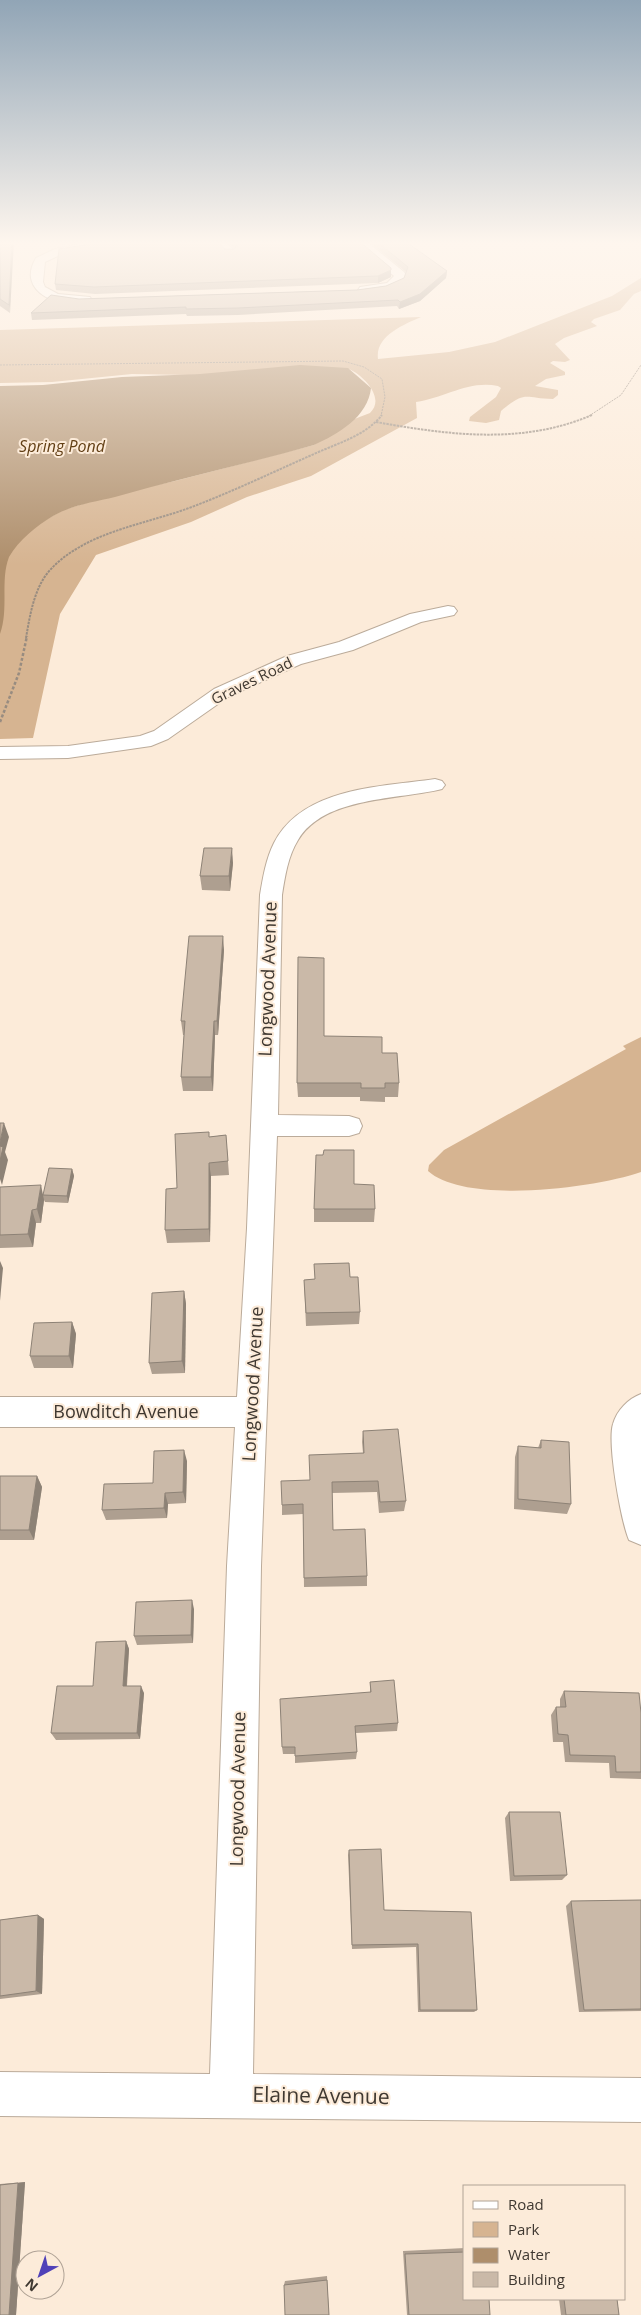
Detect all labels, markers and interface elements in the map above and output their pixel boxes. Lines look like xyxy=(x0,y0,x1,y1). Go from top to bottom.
water label: Spring Pond xyxy=(19,435,106,457)
street label: Graves Road xyxy=(208,652,296,708)
street label: Longwood Avenue xyxy=(252,901,282,1057)
street label: Longwood Avenue xyxy=(236,1306,268,1462)
street label: Bowditch Avenue xyxy=(53,1399,199,1423)
street label: Longwood Avenue xyxy=(224,1711,250,1867)
street label: Elaine Avenue xyxy=(252,2080,390,2110)
legend xyxy=(463,2185,626,2300)
text: Road xyxy=(508,2194,544,2214)
text: Park xyxy=(508,2219,539,2239)
text: Water xyxy=(508,2244,550,2264)
north arrow xyxy=(15,2250,65,2300)
text: Building xyxy=(508,2269,565,2289)
text: N xyxy=(21,2274,42,2296)

